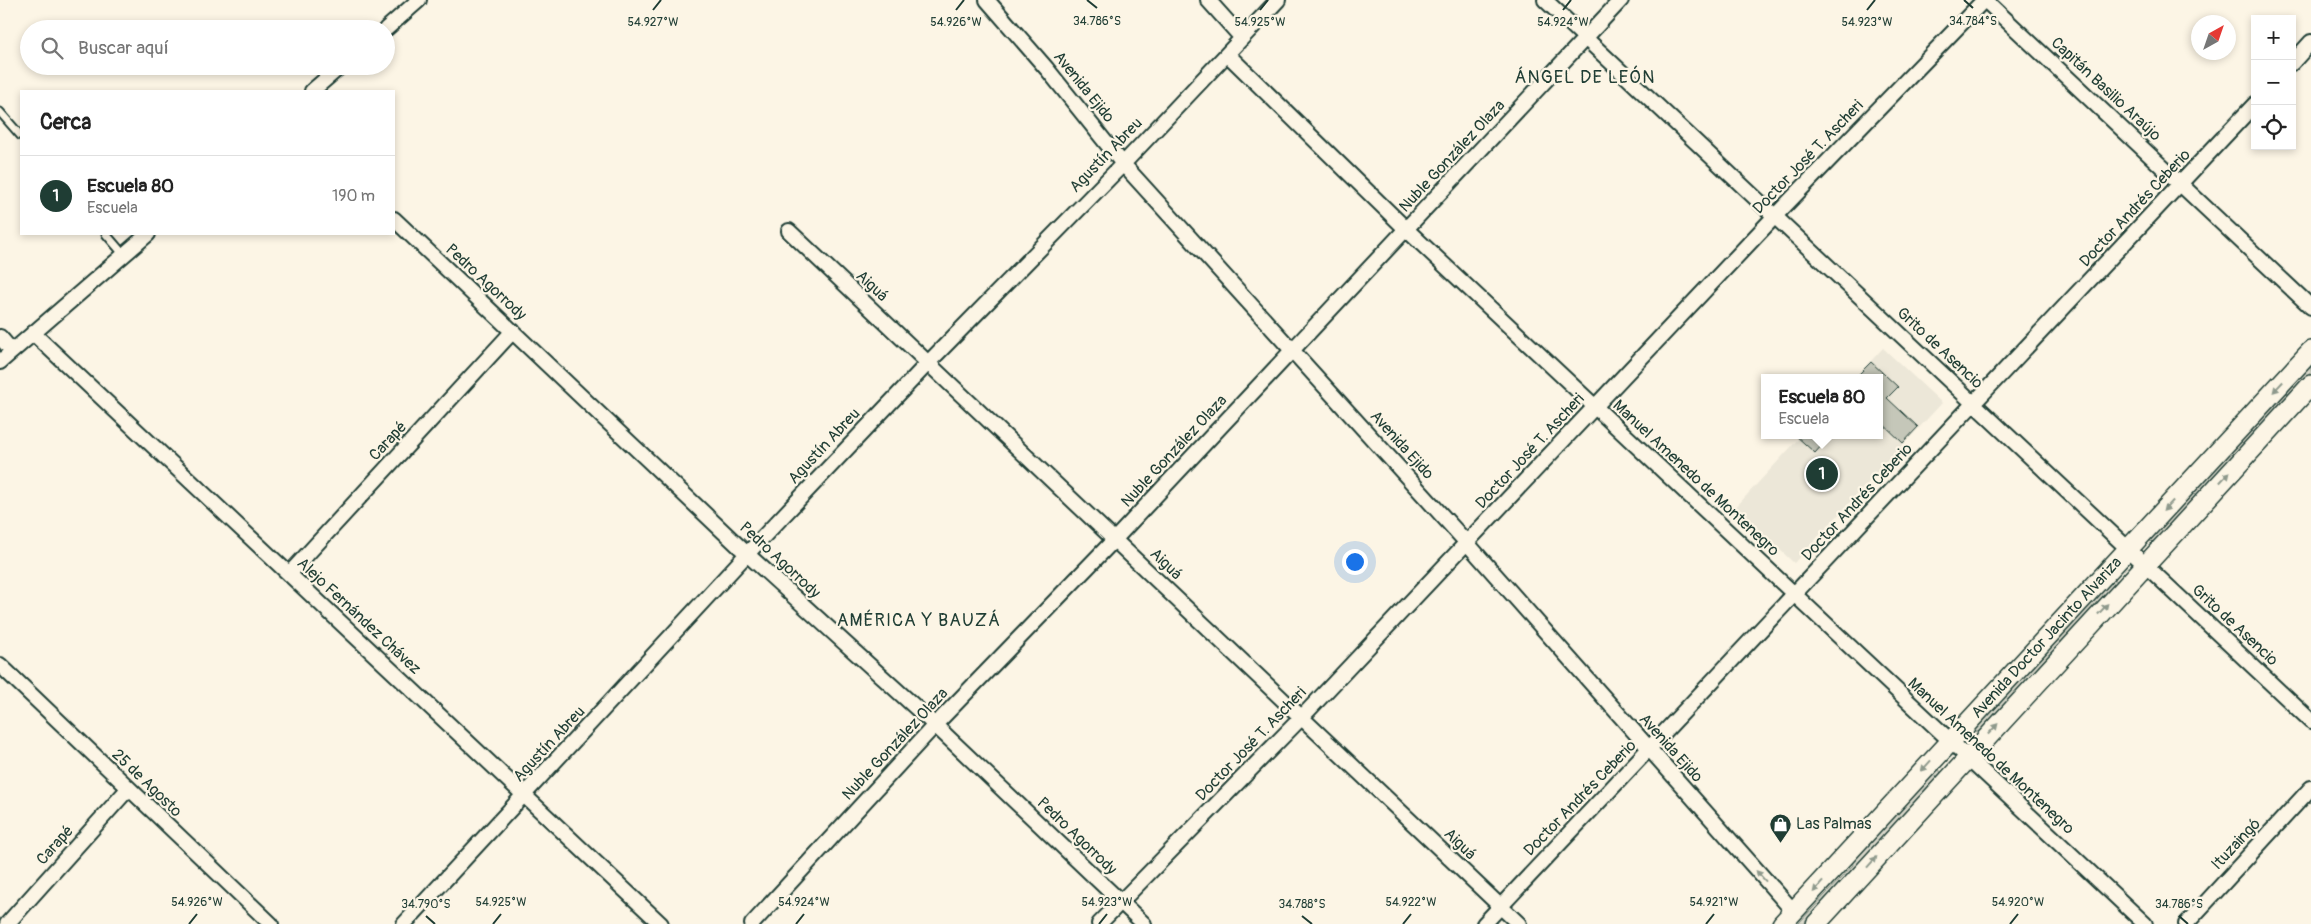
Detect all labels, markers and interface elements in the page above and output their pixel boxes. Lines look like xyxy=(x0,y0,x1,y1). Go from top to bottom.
text: 34.786°S xyxy=(1073,14,1121,29)
text: 34.784°S xyxy=(1949,14,1997,29)
text: 54.927°W xyxy=(628,15,678,30)
text: 54.926°W xyxy=(930,15,982,30)
text: 54.925°W xyxy=(1235,15,1286,30)
text: 54.924°W xyxy=(1537,15,1589,30)
text: 54.923°W xyxy=(1842,15,1892,30)
north arrow xyxy=(2191,15,2236,60)
map controls xyxy=(2251,15,2296,150)
button: + xyxy=(2251,15,2296,60)
search box xyxy=(20,20,395,75)
street label: Capitán Basilio Araújo xyxy=(2047,33,2166,146)
icon: search xyxy=(38,34,66,62)
text: Buscar aquí xyxy=(78,36,169,60)
street label: Avenida Ejido xyxy=(1049,47,1119,127)
button: − xyxy=(2251,60,2296,105)
district label: ÁNGEL DE LEÓN xyxy=(1514,65,1656,89)
street label: Nuble González Olaza xyxy=(1395,96,1509,216)
street label: Doctor José T. Ascheri xyxy=(1748,96,1868,218)
button: locate xyxy=(2251,105,2296,150)
text: Cerca xyxy=(40,109,91,136)
street label: Agustín Abreu xyxy=(1065,113,1147,197)
street label: Doctor Andrés Ceberio xyxy=(2075,145,2195,271)
text: Escuela 80 xyxy=(87,174,174,198)
text: 1 xyxy=(53,186,59,206)
text: 190 m xyxy=(332,186,375,206)
text: Escuela xyxy=(87,198,138,218)
street label: Pedro Agorrody xyxy=(441,239,531,325)
street label: Aiguá xyxy=(852,266,892,306)
street label: Grito de Asencio xyxy=(1893,303,1988,393)
popup xyxy=(1761,374,1883,439)
one-way arrow xyxy=(2272,380,2284,392)
text: Escuela 80 xyxy=(1779,385,1865,409)
street label: Doctor José T. Ascheri xyxy=(1471,389,1589,513)
street label: Nuble González Olaza xyxy=(1117,391,1231,511)
street label: Manuel Amenedo de Montenegro xyxy=(1609,396,1784,561)
street label: Agustín Abreu xyxy=(784,404,864,488)
street label: Avenida Ejido xyxy=(1366,406,1438,484)
text: Escuela xyxy=(1779,409,1829,429)
street label: Carapé xyxy=(365,417,411,465)
street label: Doctor Andrés Ceberio xyxy=(1797,439,1917,565)
pin: 1 xyxy=(1806,455,1838,493)
one-way arrow xyxy=(2220,471,2231,483)
one-way arrow xyxy=(2162,500,2174,512)
street label: Pedro Agorrody xyxy=(735,517,825,603)
street label: Aiguá xyxy=(1146,544,1186,584)
your location xyxy=(1342,549,1368,575)
street label: Alejo Fernández Chávez xyxy=(293,553,425,679)
street label: Avenida Doctor Jacinto Alvariza xyxy=(1967,553,2126,722)
street label: Grito de Asencio xyxy=(2188,580,2283,670)
one-way arrow xyxy=(2097,603,2109,615)
district label: AMÉRICA Y BAUZÁ xyxy=(837,609,1001,632)
street label: Manuel Amenedo de Montenegro xyxy=(1904,674,2079,839)
street label: Doctor José T. Ascheri xyxy=(1191,683,1311,805)
street label: Nuble González Olaza xyxy=(838,684,952,804)
street label: Agustín Abreu xyxy=(509,702,589,786)
street label: Avenida Ejido xyxy=(1635,709,1707,787)
one-way arrow xyxy=(1987,723,1999,735)
street label: Doctor Andrés Ceberio xyxy=(1519,735,1641,860)
street label: 25 de Agosto xyxy=(108,745,186,822)
one-way arrow xyxy=(1921,760,1932,773)
street label: Pedro Agorrody xyxy=(1033,793,1121,879)
shop icon: Las Palmas xyxy=(1768,812,1792,843)
place label: Las Palmas xyxy=(1796,814,1871,834)
street label: Ituzaingó xyxy=(2207,814,2265,874)
street label: Carapé xyxy=(32,821,78,869)
street label: Aiguá xyxy=(1440,824,1480,864)
one-way arrow xyxy=(1867,856,1878,869)
one-way arrow xyxy=(1755,870,1767,882)
one-way arrow xyxy=(1812,881,1823,894)
text: 54.926°W xyxy=(171,895,223,910)
text: 54.925°W xyxy=(476,895,527,910)
text: 54.924°W xyxy=(778,895,830,910)
text: 54.923°W xyxy=(1082,895,1132,910)
text: 54.922°W xyxy=(1385,895,1437,910)
text: 54.921°W xyxy=(1689,895,1739,910)
text: 54.920°W xyxy=(1992,895,2044,910)
text: 34.790°S xyxy=(401,897,451,912)
text: 34.788°S xyxy=(1279,897,1325,912)
text: 34.786°S xyxy=(2155,897,2203,912)

